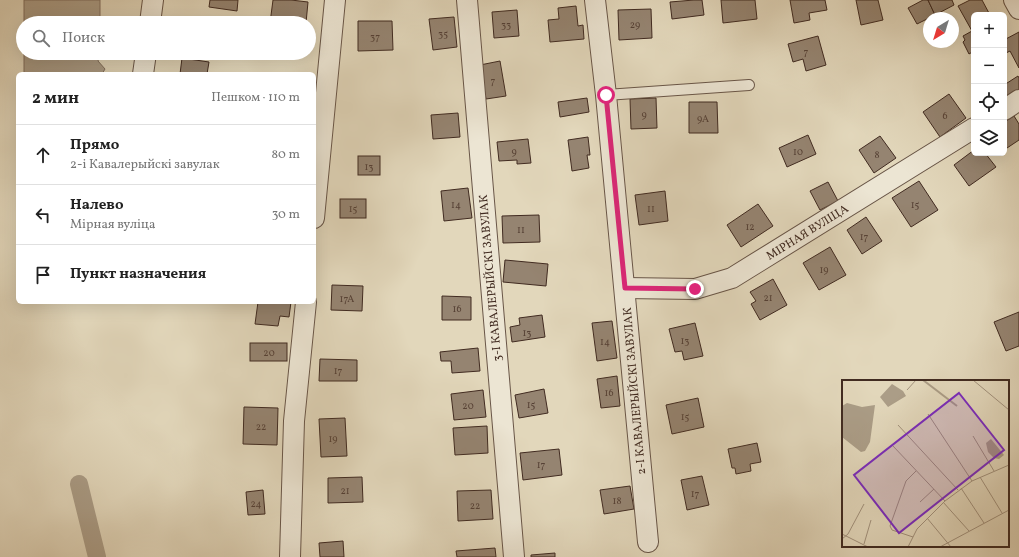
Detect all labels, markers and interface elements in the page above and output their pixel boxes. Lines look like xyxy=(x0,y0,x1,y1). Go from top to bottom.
north arrow xyxy=(923,12,959,48)
map controls xyxy=(971,12,1007,156)
button: + xyxy=(971,12,1007,48)
search box xyxy=(16,16,316,60)
house number: 33 xyxy=(501,18,511,32)
house number: 29 xyxy=(630,18,640,32)
icon: search xyxy=(30,27,52,49)
house number: 35 xyxy=(438,27,448,41)
text: Поиск xyxy=(62,28,105,49)
house number: 37 xyxy=(370,30,380,44)
house number: 7 xyxy=(804,45,809,59)
button: − xyxy=(971,48,1007,84)
house number: 7 xyxy=(491,74,496,88)
button: locate xyxy=(971,84,1007,120)
route start xyxy=(597,86,615,104)
text: 2 мин xyxy=(32,87,79,110)
text: Пешком · 110 m xyxy=(211,89,300,107)
house number: 9 xyxy=(641,108,647,122)
house number: 6 xyxy=(942,109,948,123)
house number: 9А xyxy=(697,112,709,126)
button: layers xyxy=(971,120,1007,156)
text: Прямо xyxy=(70,135,119,156)
icon: ahead xyxy=(32,144,54,166)
house number: 9 xyxy=(511,145,517,159)
house number: 10 xyxy=(793,145,803,159)
text: 80 m xyxy=(271,146,300,164)
house number: 8 xyxy=(874,148,880,162)
text: 2-і Кавалерыйскі завулак xyxy=(70,156,220,174)
house number: 13 xyxy=(364,160,374,174)
street label: 3-І КАВАЛЕРЫЙСКІ ЗАВУЛАК xyxy=(475,194,506,362)
text: Налево xyxy=(70,195,124,216)
house number: 14 xyxy=(451,198,461,212)
house number: 15 xyxy=(911,198,920,212)
street label: МІРНАЯ ВУЛІЦА xyxy=(763,201,852,265)
house number: 15 xyxy=(349,202,358,216)
house number: 11 xyxy=(647,202,655,216)
icon: left xyxy=(32,204,54,226)
text: 30 m xyxy=(272,206,300,224)
text: Мірная вуліца xyxy=(70,216,156,234)
house number: 12 xyxy=(745,220,755,234)
house number: 11 xyxy=(517,223,525,237)
house number: 17 xyxy=(860,230,869,244)
house number: 19 xyxy=(819,263,829,277)
icon: arrive xyxy=(32,264,54,286)
text: Пункт назначения xyxy=(70,264,206,285)
route end xyxy=(686,280,704,298)
house number: 21 xyxy=(763,291,773,305)
house number: 17А xyxy=(340,292,354,306)
house number: 16 xyxy=(453,302,461,316)
street label: 2-І КАВАЛЕРЫЙСКІ ЗАВУЛАК xyxy=(619,307,650,475)
house number: 13 xyxy=(522,326,532,340)
house number: 13 xyxy=(680,334,690,348)
house number: 14 xyxy=(600,335,610,349)
house number: 20 xyxy=(263,346,275,360)
house number: 17 xyxy=(334,364,343,378)
inset map xyxy=(842,380,1009,547)
house number: 16 xyxy=(605,386,613,400)
house number: 15 xyxy=(527,398,536,412)
house number: 20 xyxy=(462,399,474,413)
house number: 15 xyxy=(681,410,690,424)
house number: 22 xyxy=(256,420,266,434)
house number: 19 xyxy=(328,432,338,446)
house number: 17 xyxy=(537,458,546,472)
house number: 21 xyxy=(340,484,350,498)
house number: 17 xyxy=(691,487,700,501)
house number: 18 xyxy=(613,494,621,508)
house number: 24 xyxy=(250,497,262,511)
house number: 22 xyxy=(470,499,480,513)

